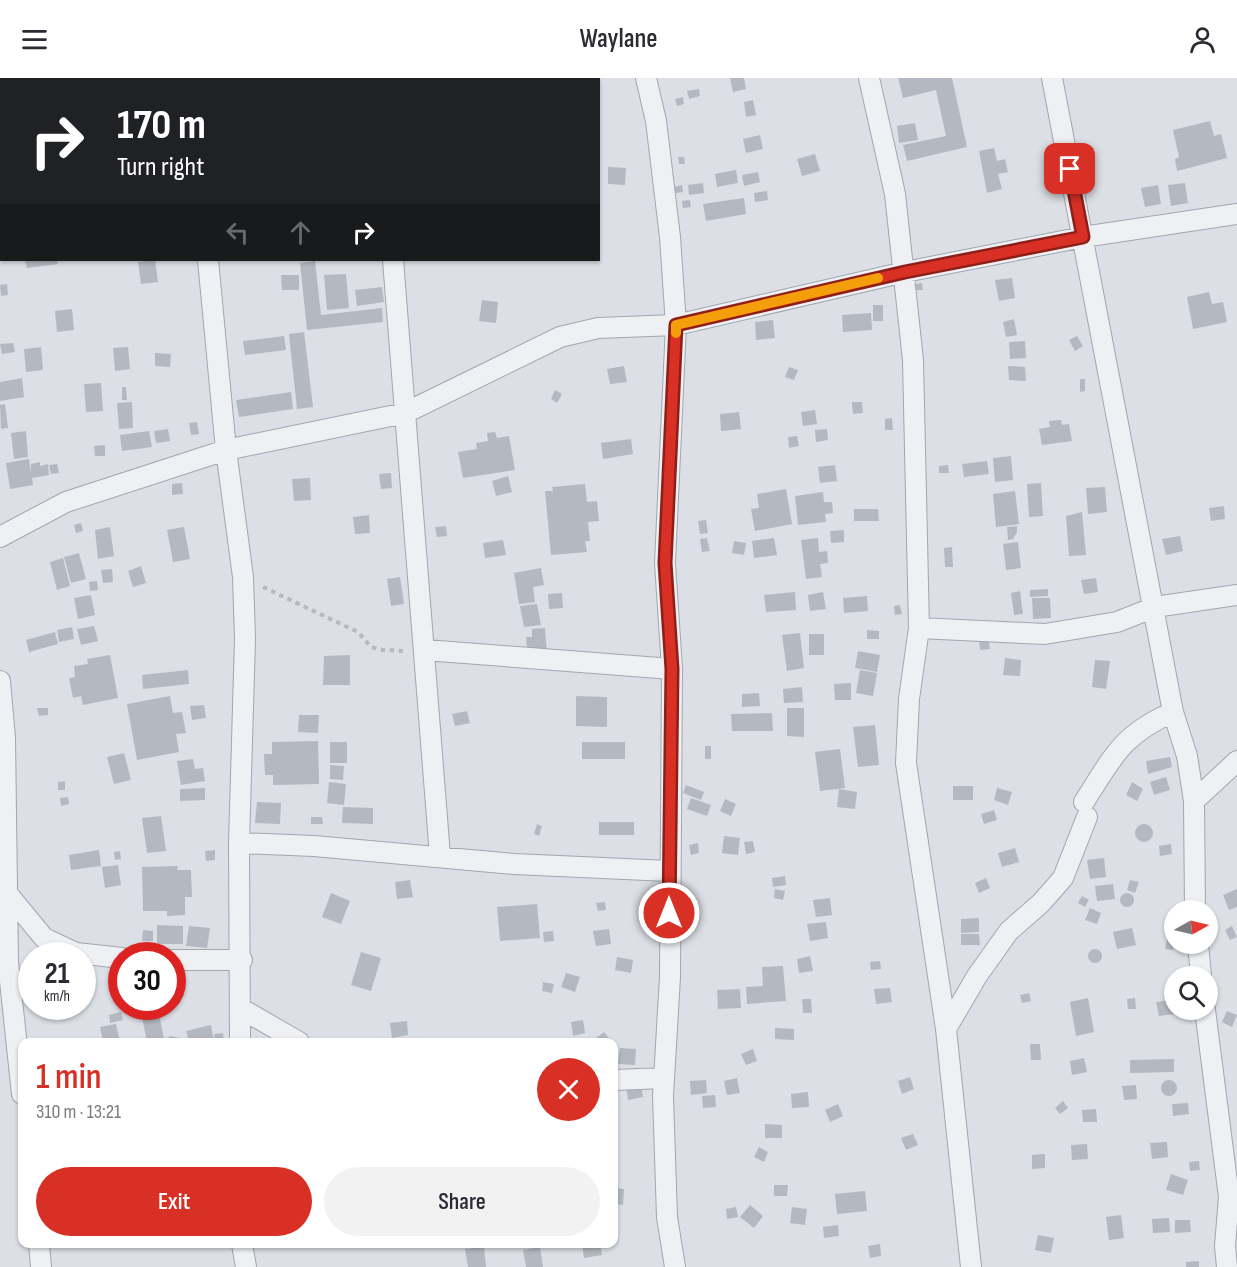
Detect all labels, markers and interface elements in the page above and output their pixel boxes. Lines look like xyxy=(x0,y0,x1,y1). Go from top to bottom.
icon: menu xyxy=(18,23,51,56)
text: Waylane xyxy=(579,23,658,55)
icon: person xyxy=(1186,23,1219,56)
text: 170 m xyxy=(117,100,206,151)
icon: right xyxy=(18,102,96,180)
pin xyxy=(1044,143,1095,194)
text: Turn right xyxy=(117,151,204,183)
icon: arrive xyxy=(1053,152,1086,185)
icon: left xyxy=(221,216,254,249)
icon: ahead xyxy=(284,216,317,249)
icon: right xyxy=(347,216,380,249)
position arrow xyxy=(637,881,701,945)
north arrow xyxy=(1164,900,1218,954)
map controls xyxy=(1164,900,1218,1020)
speed limit sign: 30 xyxy=(108,942,186,1020)
text: 21 xyxy=(45,956,69,992)
button: search xyxy=(1164,966,1218,1020)
text: km/h xyxy=(44,987,70,1006)
text: 1 min xyxy=(36,1056,101,1099)
button: close xyxy=(537,1058,600,1121)
text: 310 m · 13:21 xyxy=(36,1100,121,1124)
button: Exit xyxy=(36,1167,312,1236)
button: Share xyxy=(324,1167,600,1236)

